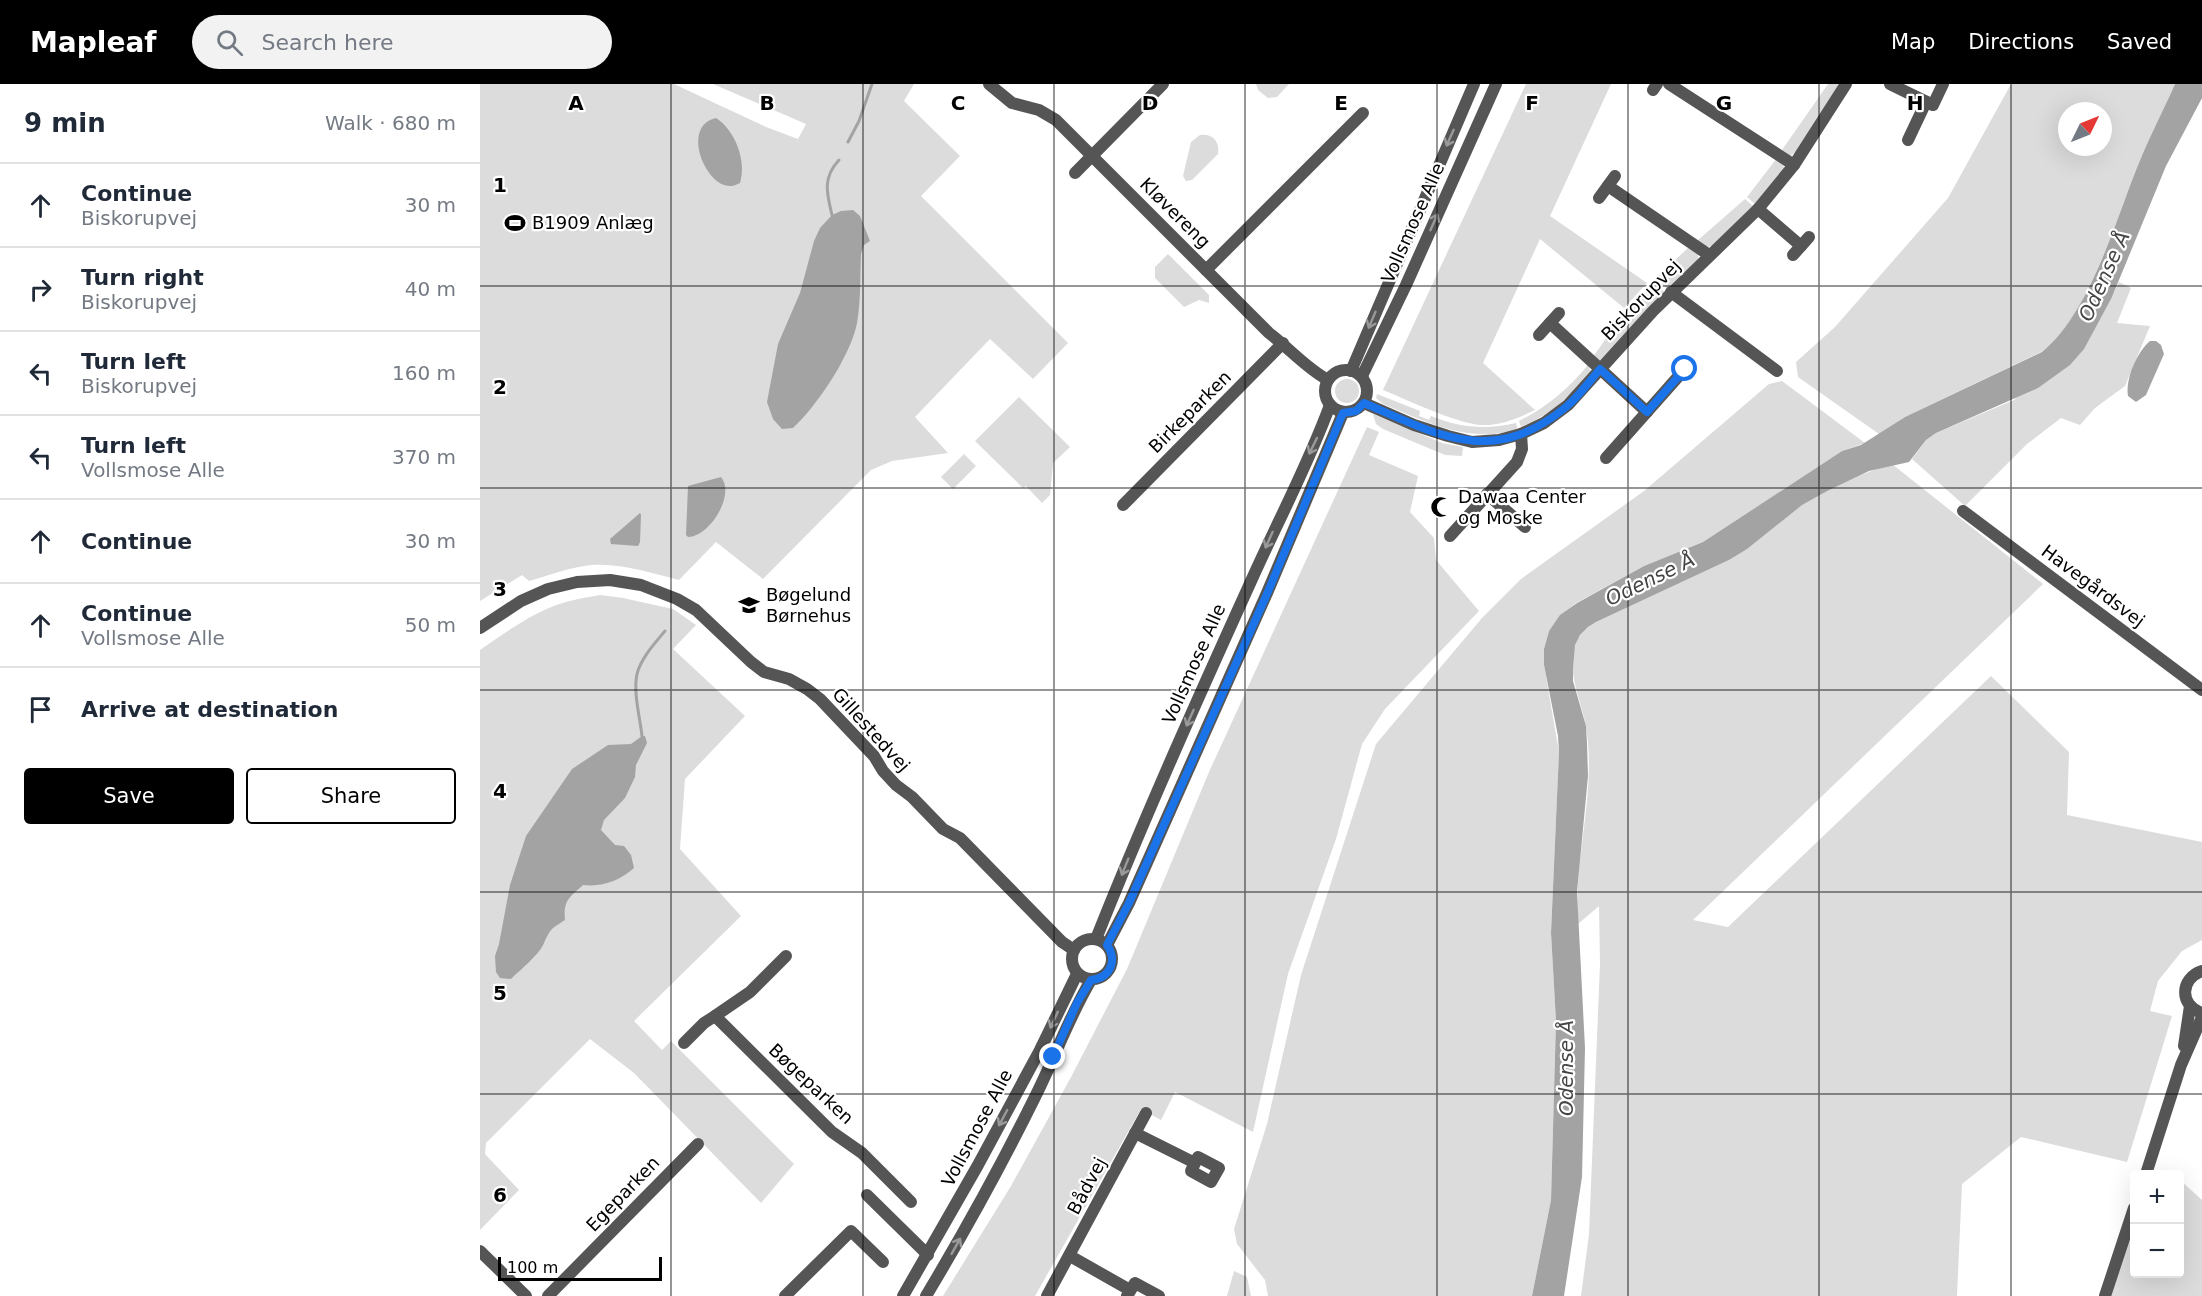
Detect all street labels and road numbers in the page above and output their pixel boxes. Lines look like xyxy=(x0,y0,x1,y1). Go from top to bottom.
street label: Vollsmose Alle xyxy=(1377,159,1448,286)
street label: Kløvereng xyxy=(1136,173,1215,252)
street label: Biskorupvej xyxy=(1597,255,1684,345)
street label: Birkeparken xyxy=(1144,366,1235,457)
street label: Havegårdsvej xyxy=(2038,540,2149,631)
street label: Vollsmose Alle xyxy=(1158,600,1229,727)
street label: Gillestedvej xyxy=(828,683,915,776)
street label: Bøgeparken xyxy=(765,1039,858,1128)
street label: Vollsmose Alle xyxy=(937,1066,1016,1190)
street label: Egeparken xyxy=(582,1152,664,1235)
street label: Bådvej xyxy=(1063,1154,1110,1218)

